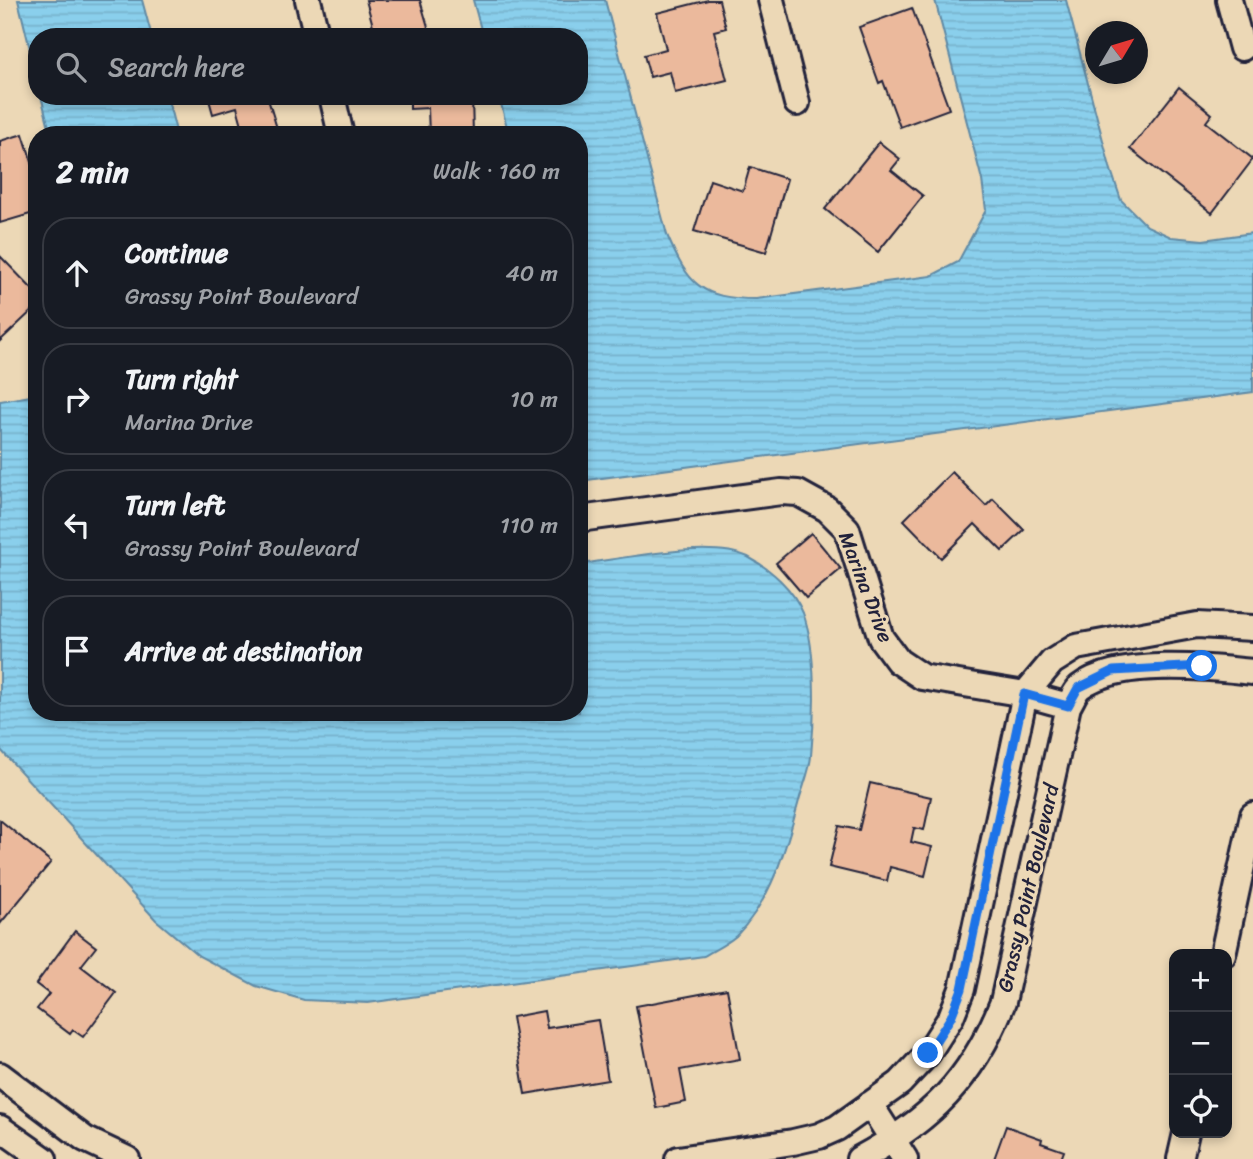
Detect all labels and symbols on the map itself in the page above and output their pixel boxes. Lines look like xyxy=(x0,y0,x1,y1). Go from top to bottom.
north arrow xyxy=(1085,21,1148,84)
street label: Marina Drive xyxy=(827,526,905,649)
route start xyxy=(1186,650,1217,681)
street label: Grassy Point Boulevard xyxy=(986,778,1071,996)
route end xyxy=(912,1037,943,1068)

